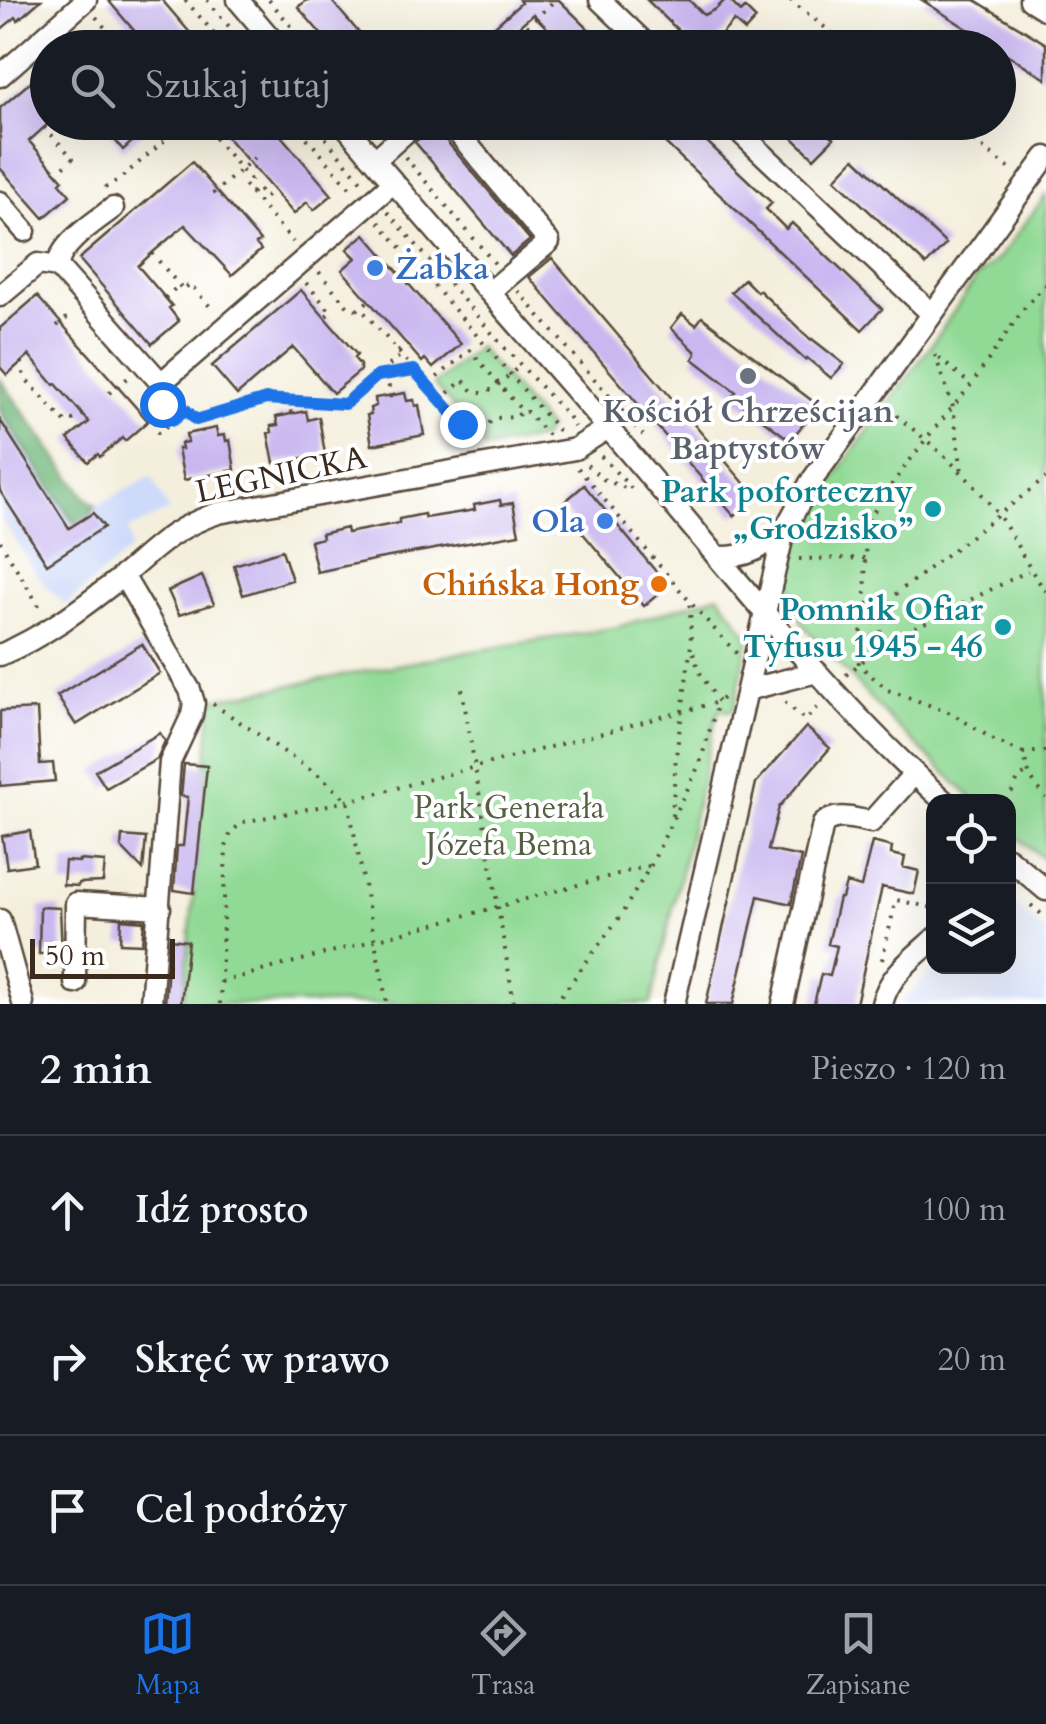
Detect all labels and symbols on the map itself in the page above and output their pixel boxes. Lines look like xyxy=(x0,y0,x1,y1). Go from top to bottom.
place label: Żabka xyxy=(395,247,489,291)
marker: Żabka xyxy=(364,257,386,279)
marker: Kościół Chrześcijan Baptystów xyxy=(737,365,759,387)
route start xyxy=(140,382,186,428)
place label: Kościół Chrześcijan Baptystów xyxy=(602,390,894,471)
route end xyxy=(440,402,486,448)
street label: LEGNICKA xyxy=(192,435,371,515)
place label: Park poforteczny „Grodzisko” xyxy=(661,470,913,551)
marker: Park poforteczny „Grodzisko” xyxy=(922,498,944,520)
place label: Ola xyxy=(531,500,585,544)
marker: Ola xyxy=(594,510,616,532)
place label: Chińska Hong xyxy=(422,563,639,607)
marker: Chińska Hong xyxy=(648,573,670,595)
place label: Pomnik Ofiar Tyfusu 1945 - 46 xyxy=(743,588,983,669)
marker: Pomnik Ofiar Tyfusu 1945 - 46 xyxy=(992,616,1014,638)
park label: Park Generała Józefa Bema xyxy=(414,786,605,867)
scale bar xyxy=(30,934,175,978)

